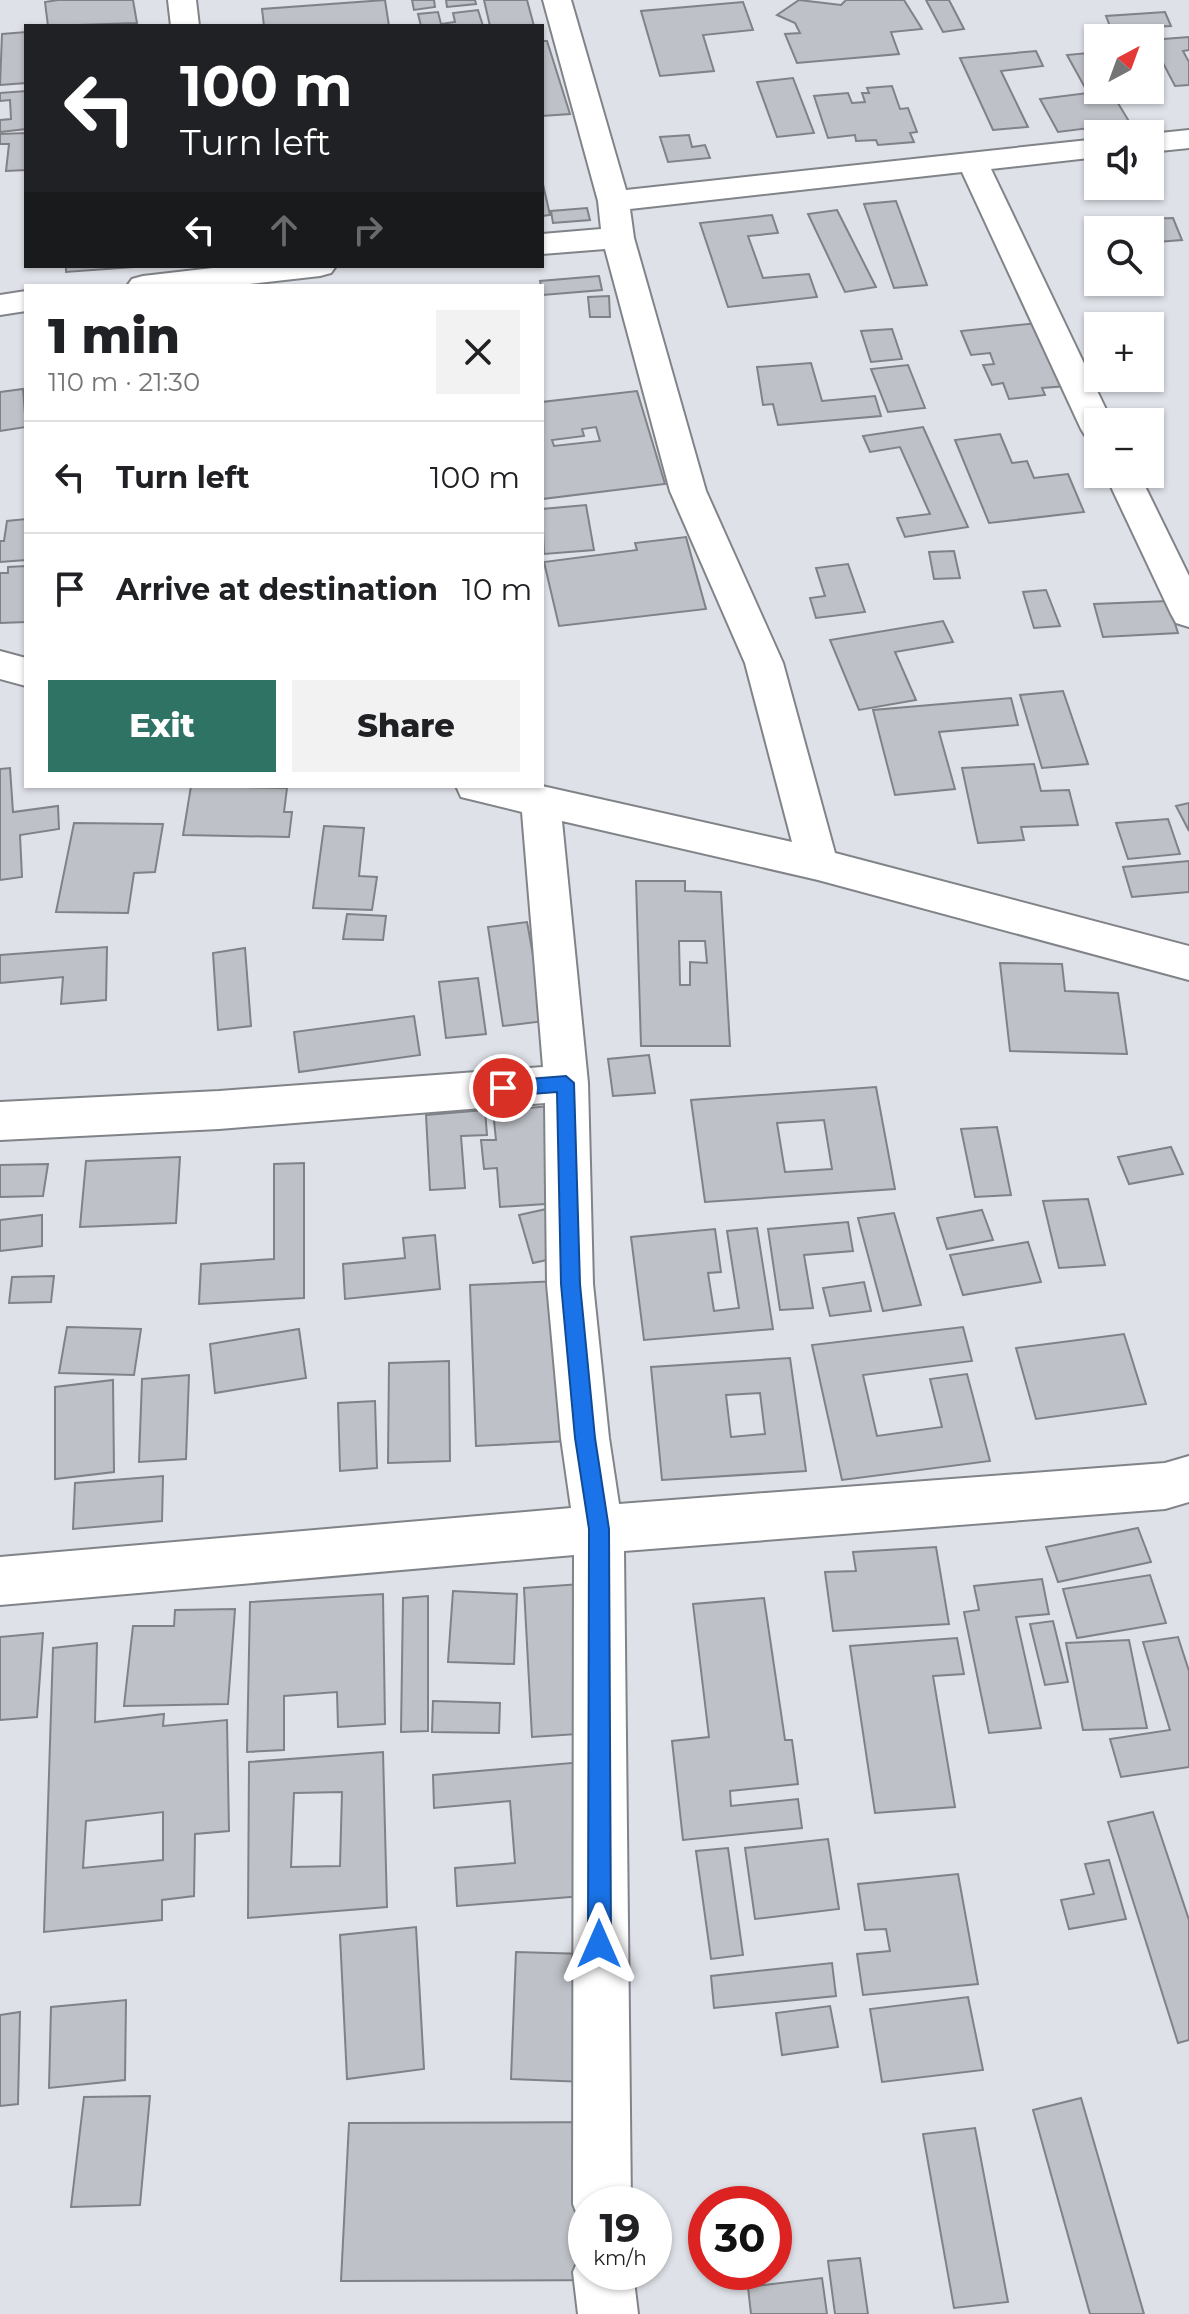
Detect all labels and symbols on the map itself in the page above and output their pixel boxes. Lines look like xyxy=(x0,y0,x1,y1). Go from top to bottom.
north arrow xyxy=(1084,24,1164,104)
pin xyxy=(469,1054,537,1122)
position arrow xyxy=(557,1902,641,1986)
speed limit sign: 30 xyxy=(688,2186,792,2290)

